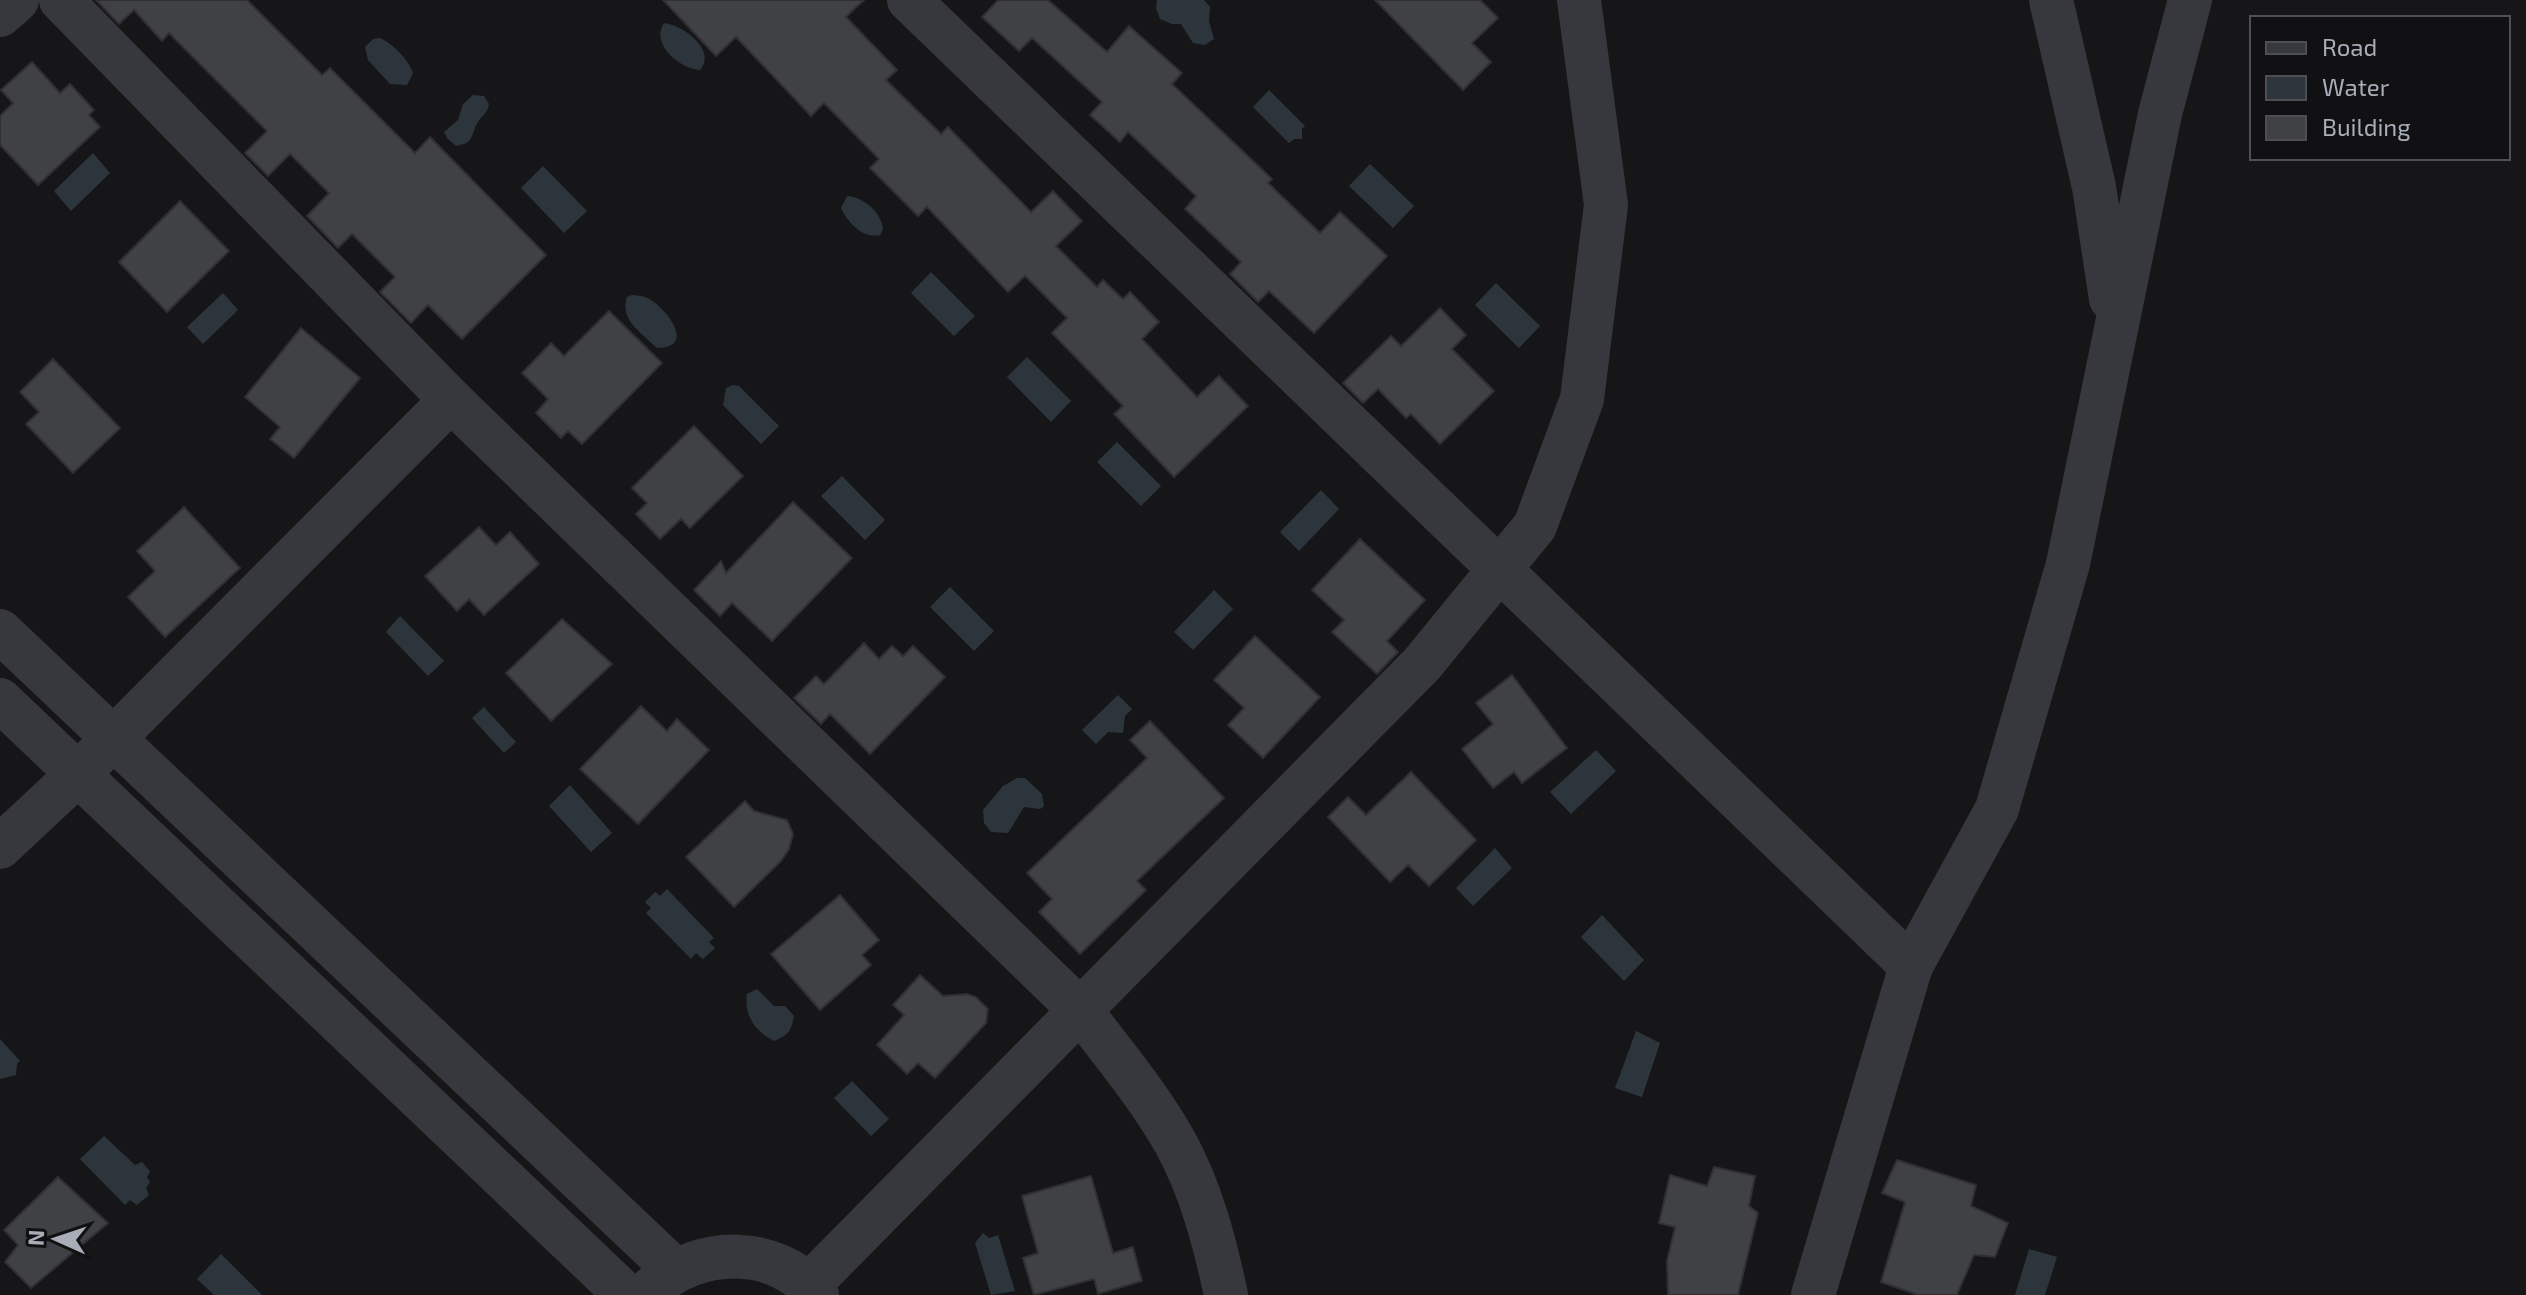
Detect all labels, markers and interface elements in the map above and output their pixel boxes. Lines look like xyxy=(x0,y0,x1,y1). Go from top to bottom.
legend xyxy=(2250,16,2510,160)
text: Road xyxy=(2322,32,2377,61)
text: Water xyxy=(2322,72,2390,101)
text: Building xyxy=(2322,112,2411,141)
north arrow xyxy=(16,1199,96,1279)
text: N xyxy=(22,1229,48,1247)

